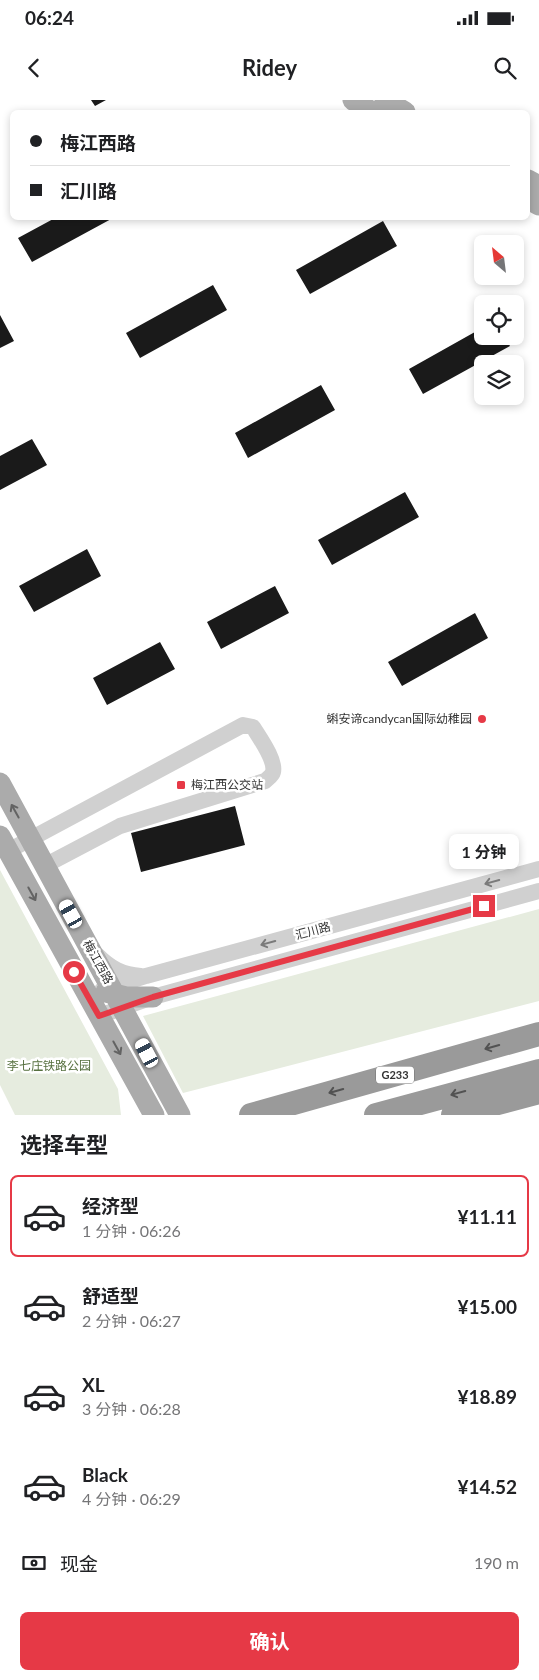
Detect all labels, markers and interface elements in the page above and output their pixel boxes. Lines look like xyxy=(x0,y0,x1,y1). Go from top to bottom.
text: 06:24 xyxy=(25,6,74,29)
icon: back xyxy=(20,54,48,82)
text: Ridey xyxy=(242,54,297,81)
icon: search xyxy=(491,54,519,82)
text: 梅江西路 xyxy=(60,131,136,154)
text: 汇川路 xyxy=(60,179,117,202)
north arrow xyxy=(474,235,524,285)
map controls xyxy=(474,235,524,405)
button: locate xyxy=(474,295,524,345)
button: layers xyxy=(474,355,524,405)
place label: 蝌安谛candycan国际幼稚园 xyxy=(326,711,472,726)
marker: 蝌安谛candycan国际幼稚园 xyxy=(476,713,488,725)
place label: 梅江西公交站 xyxy=(191,777,263,792)
marker: 梅江西公交站 xyxy=(175,779,187,791)
one-way arrow xyxy=(10,805,20,819)
callout: 1 分钟 xyxy=(449,834,519,868)
text: 1 分钟 xyxy=(461,842,507,861)
one-way arrow xyxy=(484,878,500,887)
one-way arrow xyxy=(27,886,37,900)
route end xyxy=(473,895,495,917)
car xyxy=(57,897,84,931)
street label: 汇川路 xyxy=(294,919,332,942)
street label: 梅江西路 xyxy=(80,937,117,986)
one-way arrow xyxy=(260,939,276,948)
route start xyxy=(63,961,85,983)
car xyxy=(133,1036,160,1070)
one-way arrow xyxy=(112,1041,122,1056)
one-way arrow xyxy=(484,1043,500,1053)
park label: 李七庄铁路公园 xyxy=(7,1058,91,1073)
road number: G233 xyxy=(376,1066,414,1084)
one-way arrow xyxy=(328,1087,344,1097)
one-way arrow xyxy=(451,1088,467,1098)
text: 选择车型 xyxy=(20,1131,108,1158)
icon: car xyxy=(22,1194,67,1239)
text: 经济型 xyxy=(82,1194,139,1217)
text: ¥11.11 xyxy=(457,1205,517,1228)
text: 1 分钟 · 06:26 xyxy=(82,1221,181,1240)
icon: car xyxy=(22,1284,67,1329)
text: 舒适型 xyxy=(82,1284,139,1307)
text: ¥15.00 xyxy=(457,1295,517,1318)
text: 2 分钟 · 06:27 xyxy=(82,1311,181,1330)
text: XL xyxy=(82,1373,105,1396)
icon: car xyxy=(22,1374,67,1419)
text: ¥18.89 xyxy=(457,1385,517,1408)
text: 3 分钟 · 06:28 xyxy=(82,1399,181,1418)
text: Black xyxy=(82,1463,128,1486)
icon: car xyxy=(22,1464,67,1509)
text: ¥14.52 xyxy=(457,1475,517,1498)
text: 4 分钟 · 06:29 xyxy=(82,1489,181,1508)
icon: cash xyxy=(20,1549,48,1577)
text: 现金 xyxy=(60,1552,98,1575)
text: 190 m xyxy=(474,1553,519,1572)
button: 确认 xyxy=(20,1612,519,1670)

